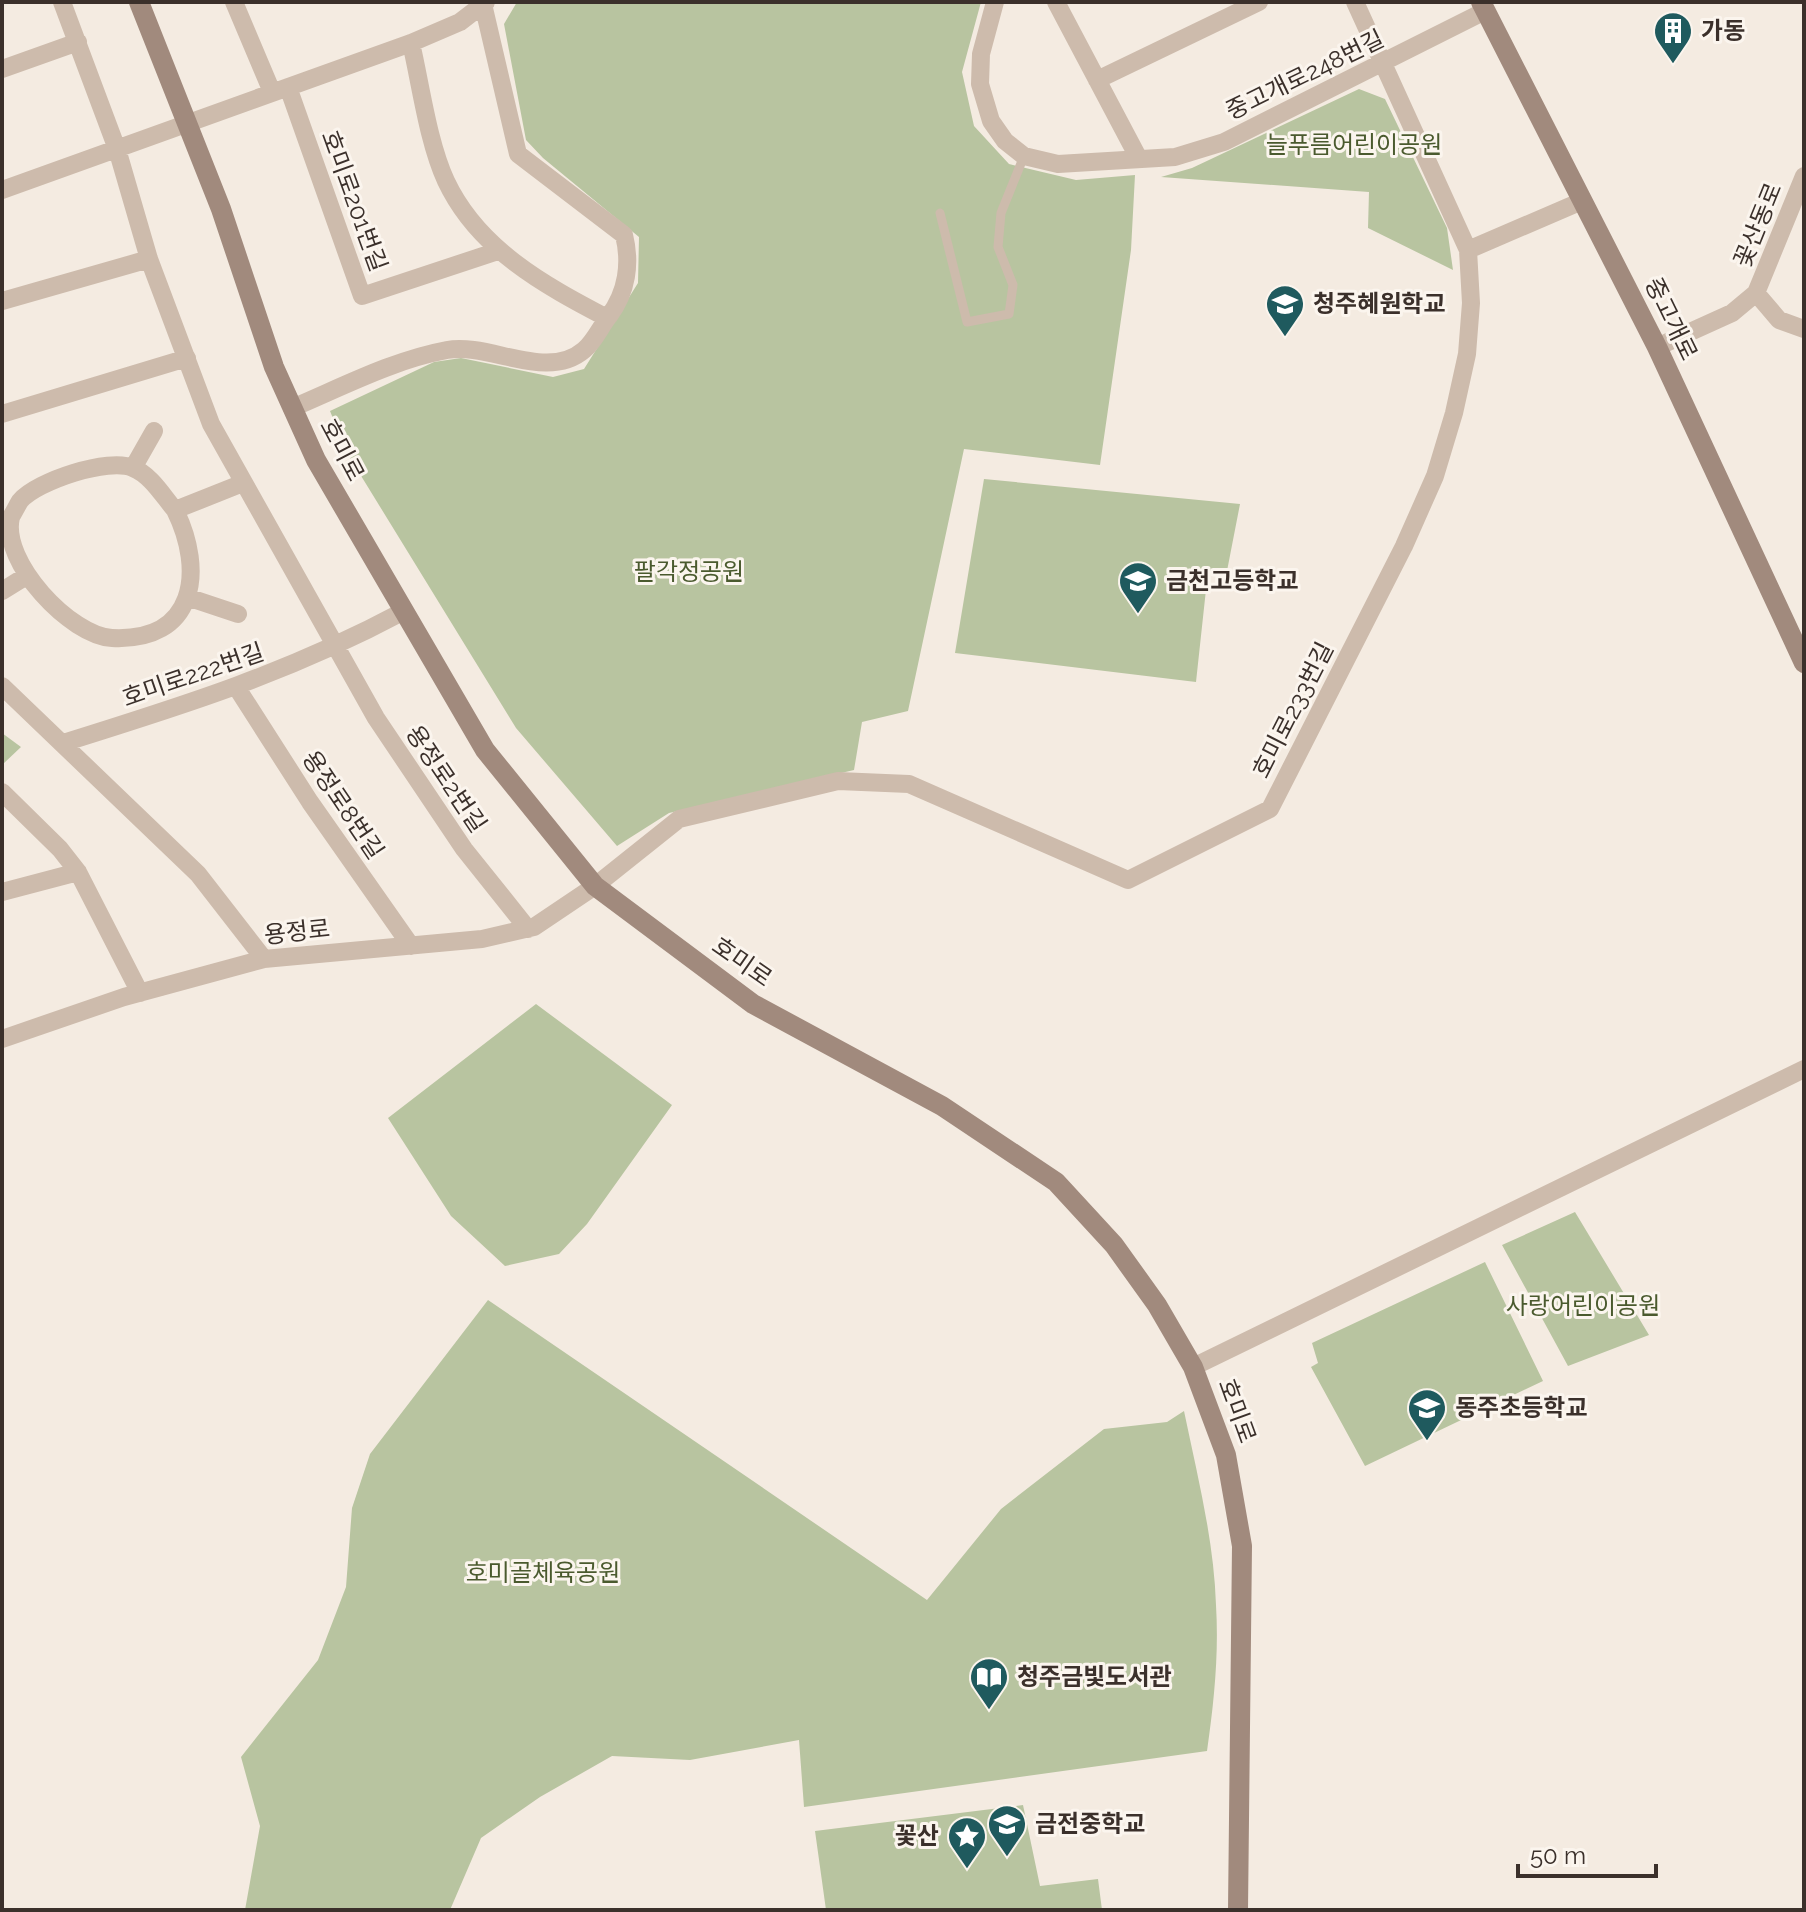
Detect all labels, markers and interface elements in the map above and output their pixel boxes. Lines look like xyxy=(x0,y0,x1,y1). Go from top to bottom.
building icon: 가동 xyxy=(1652,10,1694,65)
place label: 가동 xyxy=(1701,16,1745,45)
street label: 중고개로248번길 xyxy=(1221,24,1389,125)
street label: 호미로201번길 xyxy=(316,126,393,275)
park label: 늘푸름어린이공원 xyxy=(1266,130,1442,159)
street label: 꽃산동로 xyxy=(1728,178,1788,271)
street label: 중고개로 xyxy=(1639,273,1704,365)
school or university icon: 청주혜원학교 xyxy=(1264,283,1306,338)
place label: 청주혜원학교 xyxy=(1313,289,1445,318)
street label: 호미로 xyxy=(314,414,371,486)
park label: 팔각정공원 xyxy=(634,557,744,586)
school or university icon: 금천고등학교 xyxy=(1117,560,1159,615)
place label: 금천고등학교 xyxy=(1166,566,1298,595)
street label: 호미로222번길 xyxy=(118,637,267,712)
street label: 호미로233번길 xyxy=(1246,637,1339,783)
street label: 용정로2번길 xyxy=(400,720,493,838)
street label: 용정로8번길 xyxy=(297,745,390,864)
street label: 용정로 xyxy=(262,914,331,949)
street label: 호미로 xyxy=(707,931,778,992)
park label: 사랑어린이공원 xyxy=(1506,1291,1660,1320)
street label: 호미로 xyxy=(1213,1375,1262,1447)
school or university icon: 동주초등학교 xyxy=(1406,1387,1448,1442)
place label: 동주초등학교 xyxy=(1455,1393,1587,1422)
park label: 호미골체육공원 xyxy=(466,1558,620,1587)
library icon: 청주금빛도서관 xyxy=(968,1656,1010,1711)
place label: 청주금빛도서관 xyxy=(1017,1662,1172,1691)
school or university icon: 금전중학교 xyxy=(986,1803,1028,1858)
place label: 금전중학교 xyxy=(1035,1809,1145,1838)
place icon: 꽃산 xyxy=(946,1815,988,1870)
place label: 꽃산 xyxy=(895,1821,939,1850)
scale bar xyxy=(1518,1828,1656,1878)
text: 50 m xyxy=(1530,1841,1586,1870)

